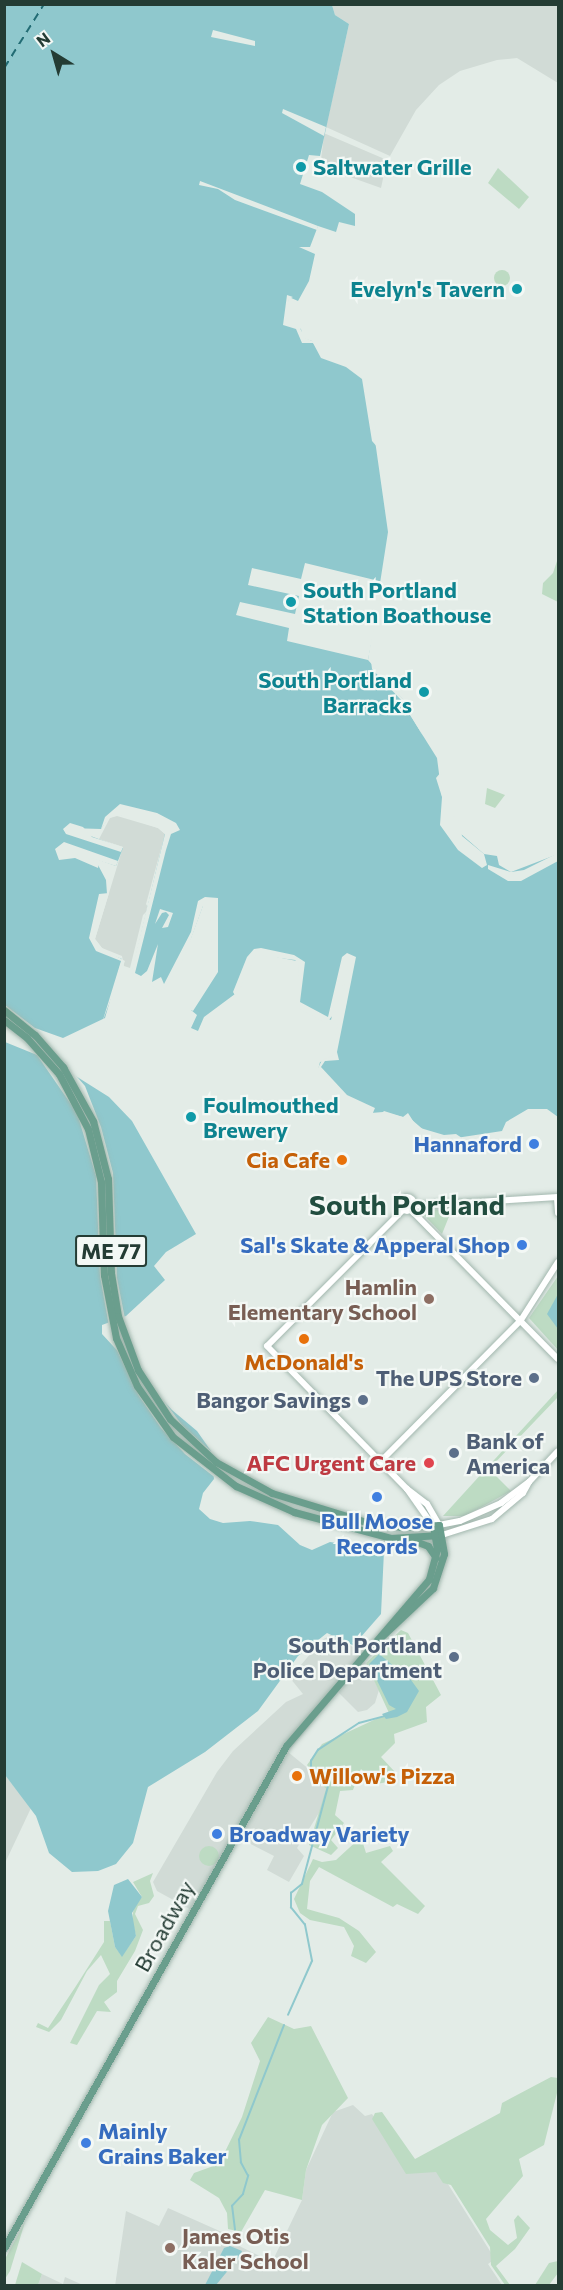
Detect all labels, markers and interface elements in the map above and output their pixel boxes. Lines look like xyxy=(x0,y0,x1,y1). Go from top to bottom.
north arrow xyxy=(24,24,84,84)
text: N xyxy=(32,28,53,50)
place label: Saltwater Grille xyxy=(313,154,472,180)
marker: Saltwater Grille xyxy=(294,160,308,174)
place label: Evelyn's Tavern xyxy=(350,276,505,302)
marker: Evelyn's Tavern xyxy=(510,282,524,296)
place label: South Portland Station Boathouse xyxy=(303,576,491,628)
marker: South Portland Station Boathouse xyxy=(284,595,298,609)
place label: South Portland Barracks xyxy=(258,666,412,718)
marker: South Portland Barracks xyxy=(417,685,431,699)
place label: Foulmouthed Brewery xyxy=(203,1091,339,1142)
marker: Foulmouthed Brewery xyxy=(184,1110,198,1124)
place label: Hannaford xyxy=(413,1131,522,1157)
marker: Hannaford xyxy=(527,1137,541,1151)
place label: Cia Cafe xyxy=(246,1147,330,1173)
marker: Cia Cafe xyxy=(335,1153,349,1167)
district label: South Portland xyxy=(309,1187,505,1221)
place label: Sal's Skate & Apperal Shop xyxy=(240,1232,510,1258)
road number: ME 77 xyxy=(75,1233,147,1269)
marker: Sal's Skate & Apperal Shop xyxy=(515,1238,529,1252)
place label: Hamlin Elementary School xyxy=(228,1273,417,1324)
marker: Hamlin Elementary School xyxy=(422,1292,436,1306)
marker: McDonald's xyxy=(297,1332,311,1346)
place label: McDonald's xyxy=(244,1349,364,1375)
place label: The UPS Store xyxy=(376,1365,522,1391)
marker: The UPS Store xyxy=(527,1371,541,1385)
place label: Bangor Savings xyxy=(196,1387,351,1413)
marker: Bangor Savings xyxy=(356,1393,370,1407)
place label: Bank of America xyxy=(466,1427,550,1478)
marker: Bank of America xyxy=(447,1446,461,1460)
place label: AFC Urgent Care xyxy=(246,1450,416,1476)
marker: AFC Urgent Care xyxy=(420,1454,438,1472)
marker: Bull Moose Records xyxy=(370,1490,384,1504)
place label: Bull Moose Records xyxy=(321,1507,433,1558)
place label: South Portland Police Department xyxy=(253,1631,442,1682)
marker: South Portland Police Department xyxy=(447,1650,461,1664)
place label: Willow's Pizza xyxy=(309,1763,455,1789)
marker: Willow's Pizza xyxy=(290,1769,304,1783)
place label: Broadway Variety xyxy=(229,1821,410,1847)
marker: Broadway Variety xyxy=(210,1827,224,1841)
street label: Broadway xyxy=(128,1876,200,1976)
place label: Mainly Grains Baker xyxy=(98,2117,227,2168)
marker: Mainly Grains Baker xyxy=(79,2136,93,2150)
place label: James Otis Kaler School xyxy=(182,2222,309,2274)
marker: James Otis Kaler School xyxy=(163,2241,177,2255)

